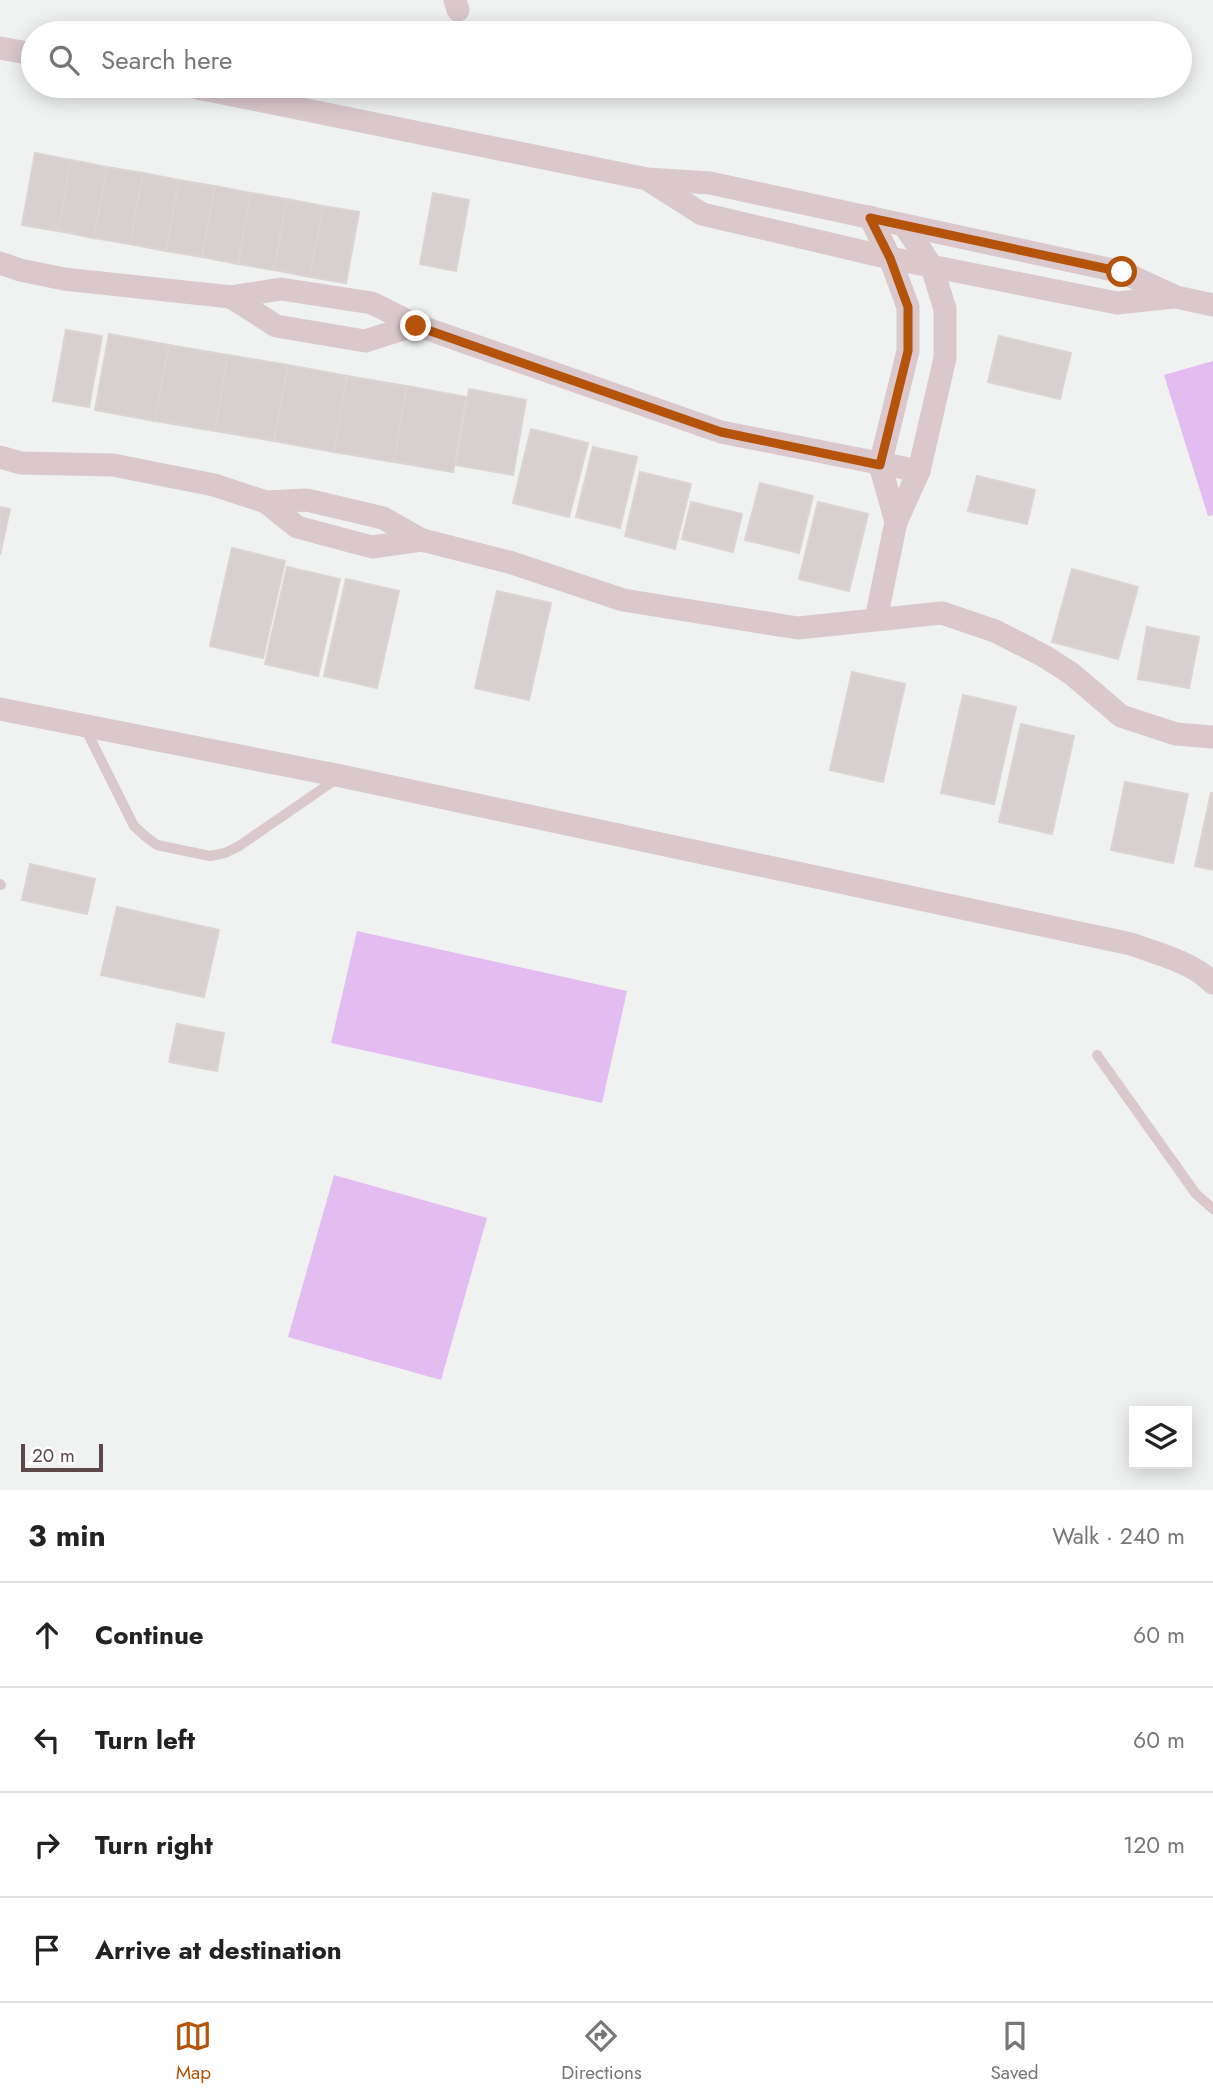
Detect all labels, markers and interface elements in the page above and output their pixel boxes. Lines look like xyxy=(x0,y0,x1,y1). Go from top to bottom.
search box xyxy=(21,21,1192,98)
icon: search xyxy=(45,41,83,79)
text: Search here xyxy=(101,41,233,79)
route start xyxy=(1106,256,1137,287)
route end xyxy=(400,310,431,341)
map controls xyxy=(1129,1406,1192,1469)
button: layers xyxy=(1129,1406,1192,1469)
scale bar xyxy=(21,1441,103,1473)
text: 20 m xyxy=(32,1442,75,1469)
text: 3 min xyxy=(28,1514,106,1557)
text: Walk · 240 m xyxy=(1052,1519,1185,1553)
icon: ahead xyxy=(28,1616,66,1654)
text: Continue xyxy=(95,1616,204,1654)
text: 60 m xyxy=(1133,1618,1185,1652)
icon: left xyxy=(28,1721,66,1759)
text: Turn left xyxy=(95,1721,195,1759)
text: 60 m xyxy=(1133,1723,1185,1757)
icon: right xyxy=(28,1826,66,1864)
text: Turn right xyxy=(95,1826,213,1864)
text: 120 m xyxy=(1123,1828,1185,1862)
icon: arrive xyxy=(28,1931,66,1969)
text: Arrive at destination xyxy=(95,1931,342,1969)
tab: Map xyxy=(174,2017,212,2086)
tab: Directions xyxy=(561,2017,642,2086)
tab: Saved xyxy=(990,2017,1039,2086)

